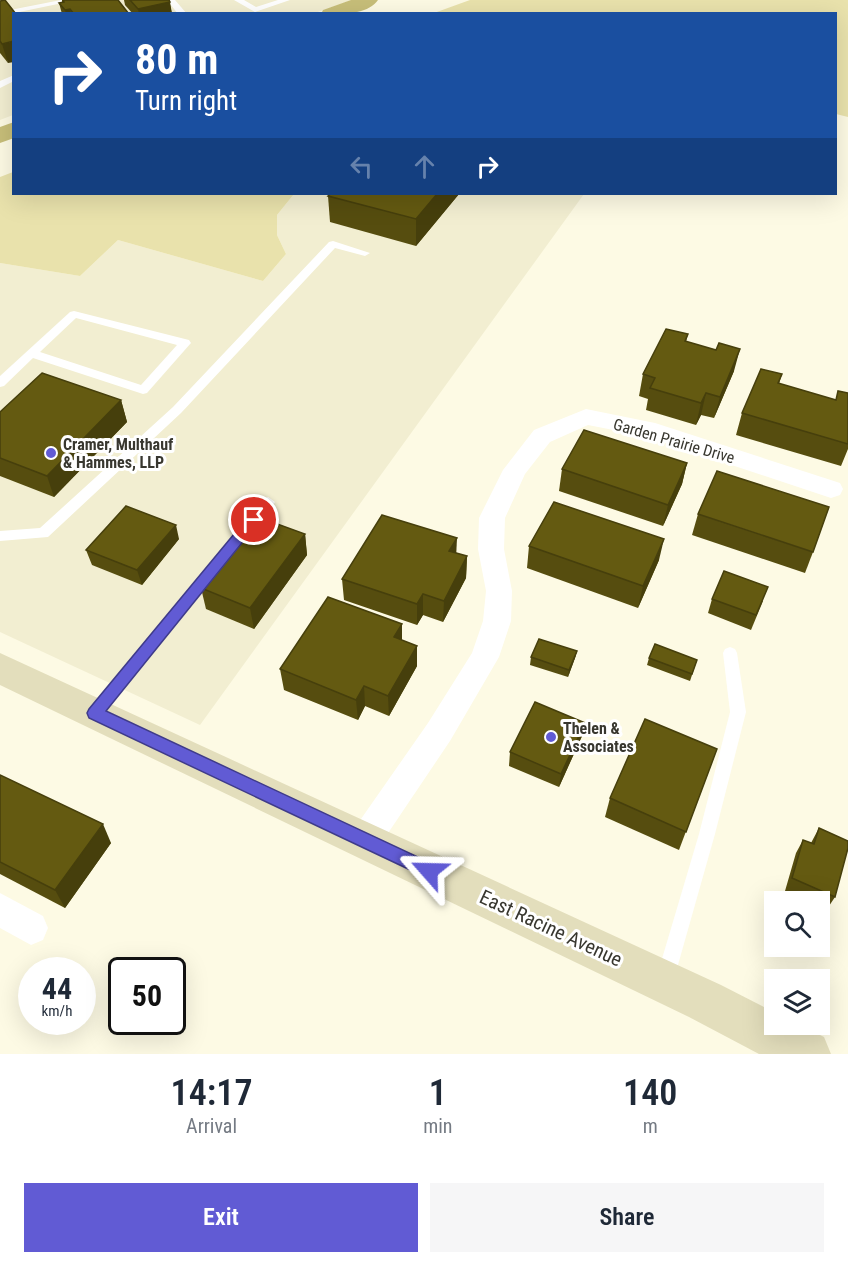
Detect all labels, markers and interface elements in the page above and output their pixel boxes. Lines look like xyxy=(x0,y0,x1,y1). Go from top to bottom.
text: 80 m xyxy=(135,35,218,84)
icon: right xyxy=(36,36,114,114)
text: Turn right xyxy=(135,85,237,117)
icon: left xyxy=(345,150,378,183)
icon: ahead xyxy=(408,150,441,183)
icon: right xyxy=(471,150,504,183)
street label: Garden Prairie Drive xyxy=(611,415,737,467)
place label: Cramer, Multhauf & Hammes, LLP xyxy=(63,435,174,472)
marker: Cramer, Multhauf & Hammes, LLP xyxy=(44,446,58,460)
pin xyxy=(228,494,279,545)
icon: arrive xyxy=(237,503,270,536)
place label: Thelen & Associates xyxy=(563,719,634,756)
marker: Thelen & Associates xyxy=(544,730,558,744)
position arrow xyxy=(397,839,461,903)
street label: East Racine Avenue xyxy=(476,884,626,972)
map controls xyxy=(764,891,830,1035)
button: search xyxy=(764,891,830,957)
speed limit sign: 50 xyxy=(108,957,186,1035)
button: layers xyxy=(764,969,830,1035)
text: 44 xyxy=(42,971,72,1006)
text: km/h xyxy=(42,1002,72,1020)
text: 14:17 xyxy=(171,1072,253,1114)
text: 1 xyxy=(429,1072,447,1114)
text: 140 xyxy=(623,1072,677,1114)
text: Arrival xyxy=(186,1114,237,1138)
text: min xyxy=(423,1114,452,1138)
text: m xyxy=(643,1114,658,1138)
button: Exit xyxy=(24,1183,418,1252)
button: Share xyxy=(430,1183,824,1252)

